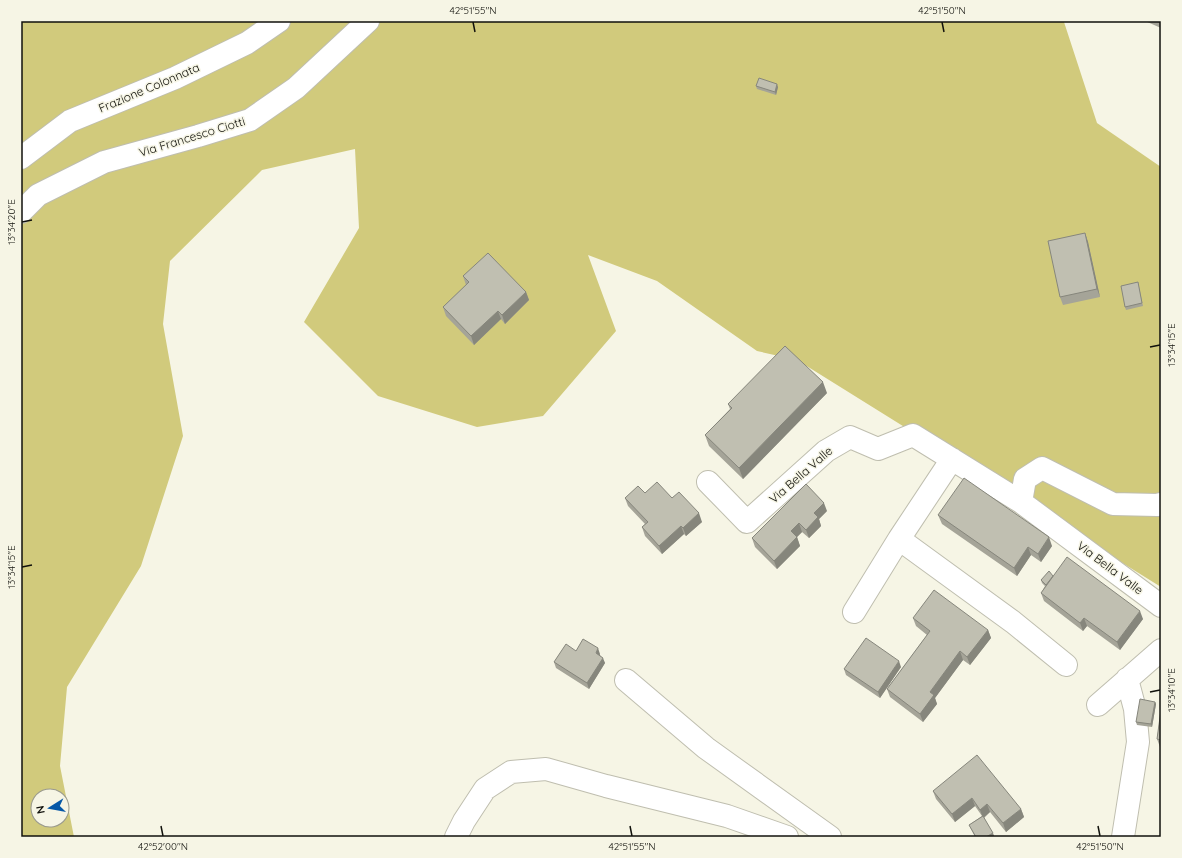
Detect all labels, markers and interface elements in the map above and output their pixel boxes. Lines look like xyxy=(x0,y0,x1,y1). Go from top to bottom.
text: 42°51'55"N xyxy=(449,4,497,17)
text: 42°51'50"N xyxy=(918,4,966,17)
street label: Frazione Colonnata xyxy=(96,59,202,116)
street label: Via Francesco Ciotti xyxy=(137,113,247,160)
text: 13°34'20"E xyxy=(5,199,18,245)
text: 13°34'15"E xyxy=(1165,323,1178,367)
street label: Via Bella Valle xyxy=(766,443,836,506)
street label: Via Bella Valle xyxy=(1074,538,1147,597)
text: 13°34'15"E xyxy=(5,545,18,589)
text: 13°34'10"E xyxy=(1165,668,1178,712)
north arrow xyxy=(30,788,70,828)
text: N xyxy=(33,805,48,815)
text: 42°52'00"N xyxy=(138,840,188,853)
text: 42°51'55"N xyxy=(608,840,656,853)
text: 42°51'50"N xyxy=(1076,840,1124,853)

